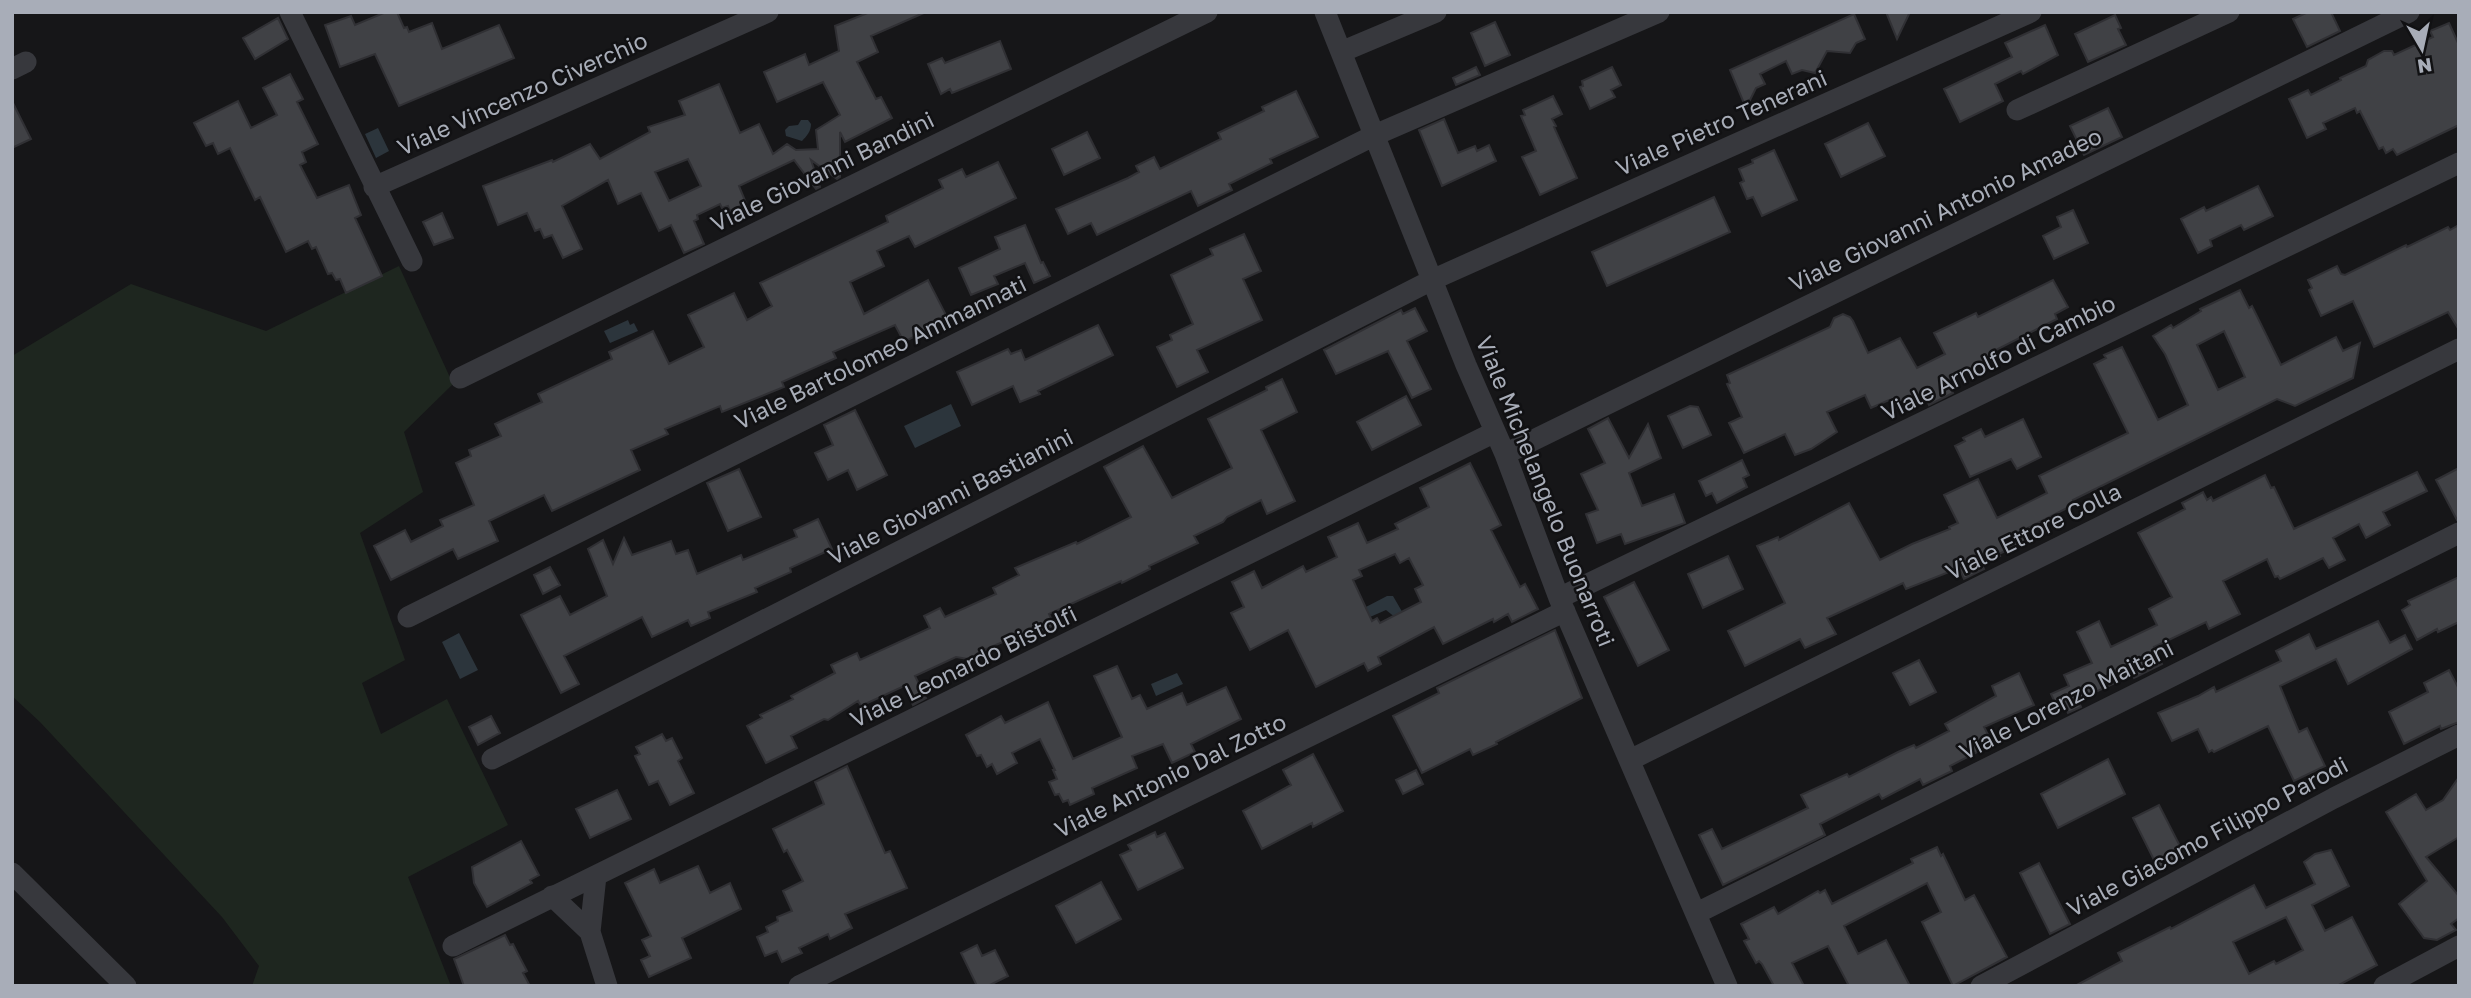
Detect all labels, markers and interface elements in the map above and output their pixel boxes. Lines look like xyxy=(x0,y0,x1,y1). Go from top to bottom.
north arrow xyxy=(2387,14,2457,84)
street label: Viale Vincenzo Civerchio xyxy=(393,25,651,161)
text: N xyxy=(2416,54,2434,79)
street label: Viale Pietro Tenerani xyxy=(1611,63,1831,181)
street label: Viale Giovanni Bandini xyxy=(706,105,938,237)
street label: Viale Giovanni Antonio Amadeo xyxy=(1784,121,2106,297)
street label: Viale Bartolomeo Ammannati xyxy=(729,269,1031,435)
street label: Viale Arnolfo di Cambio xyxy=(1876,288,2120,426)
street label: Viale Michelangelo Buonarroti xyxy=(1471,332,1621,650)
street label: Viale Giovanni Bastianini xyxy=(823,422,1077,570)
street label: Viale Ettore Colla xyxy=(1941,476,2125,586)
street label: Viale Leonardo Bistolfi xyxy=(845,599,1081,733)
street label: Viale Lorenzo Maitani xyxy=(1954,633,2178,765)
street label: Viale Antonio Dal Zotto xyxy=(1050,707,1290,843)
street label: Viale Giacomo Filippo Parodi xyxy=(2062,750,2352,922)

